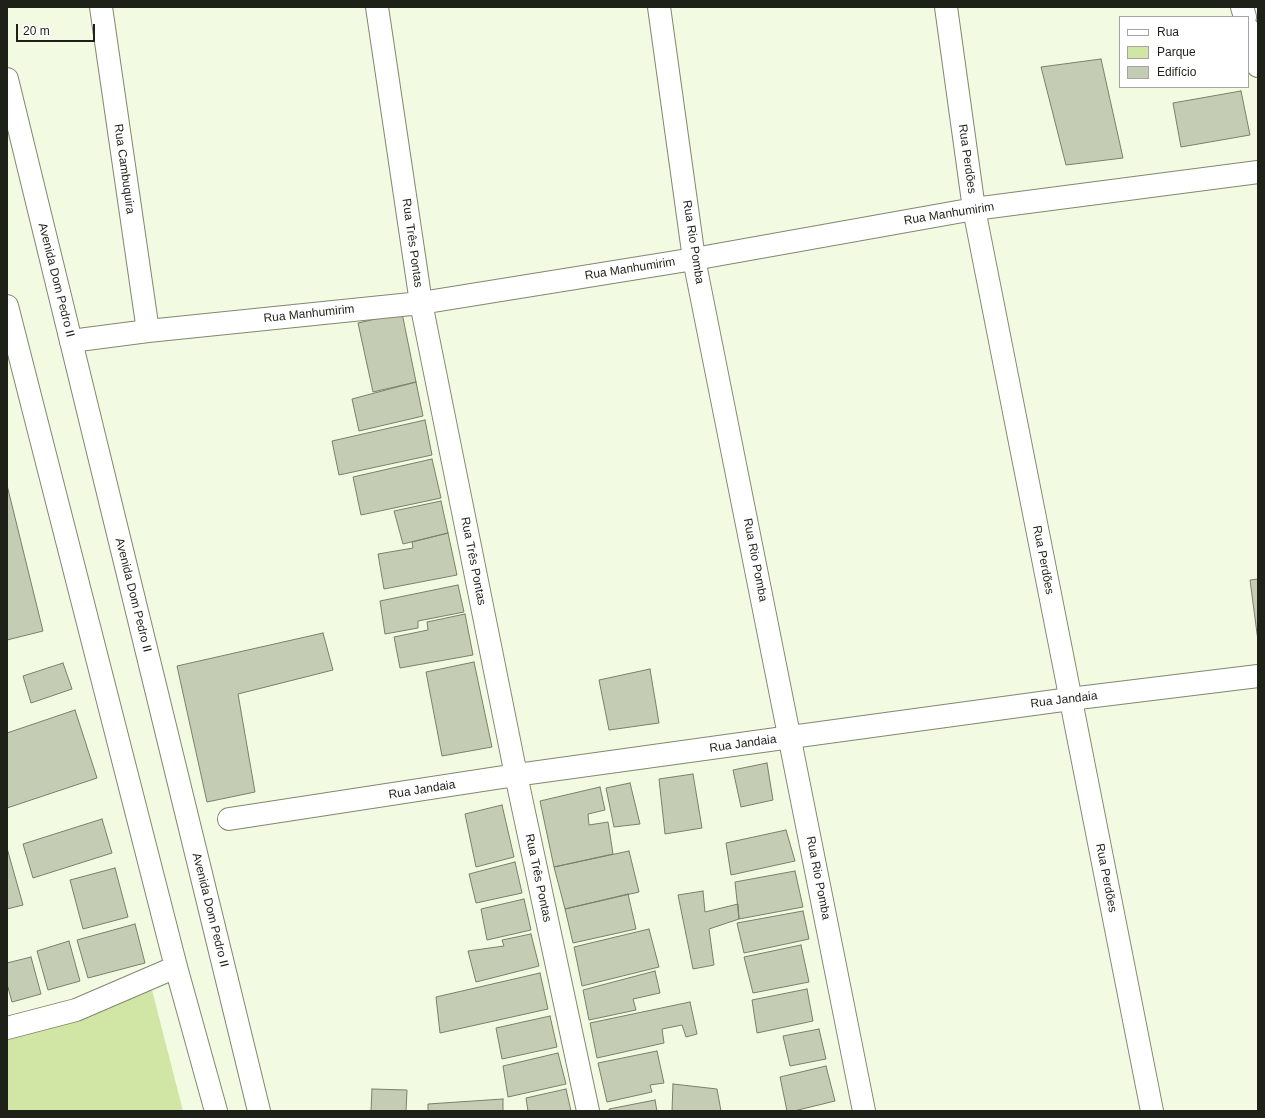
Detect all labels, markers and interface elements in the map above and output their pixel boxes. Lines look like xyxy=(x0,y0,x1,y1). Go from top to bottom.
scale bar xyxy=(18,16,97,42)
legend xyxy=(1119,16,1249,88)
text: 20 m xyxy=(23,24,50,38)
text: Rua xyxy=(1157,25,1179,39)
text: Parque xyxy=(1157,45,1196,59)
text: Edifício xyxy=(1157,65,1196,79)
street label: Rua Cambuquira xyxy=(111,123,137,215)
street label: Rua Perdões xyxy=(955,123,979,195)
street label: Rua Três Pontas xyxy=(399,198,425,288)
street label: Rua Rio Pomba xyxy=(679,199,707,285)
street label: Rua Manhumirim xyxy=(903,200,995,228)
street label: Avenida Dom Pedro II xyxy=(35,221,77,339)
street label: Rua Manhumirim xyxy=(584,255,676,283)
street label: Rua Manhumirim xyxy=(263,302,355,326)
street label: Rua Três Pontas xyxy=(457,516,489,606)
street label: Rua Rio Pomba xyxy=(740,517,770,603)
street label: Rua Perdões xyxy=(1029,524,1057,596)
street label: Avenida Dom Pedro II xyxy=(112,536,154,654)
street label: Rua Jandaia xyxy=(1030,689,1098,711)
street label: Rua Jandaia xyxy=(709,732,777,756)
street label: Rua Jandaia xyxy=(388,778,456,802)
street label: Rua Três Pontas xyxy=(522,833,554,923)
street label: Rua Rio Pomba xyxy=(803,835,833,921)
street label: Rua Perdões xyxy=(1092,842,1120,914)
street label: Avenida Dom Pedro II xyxy=(189,851,231,969)

